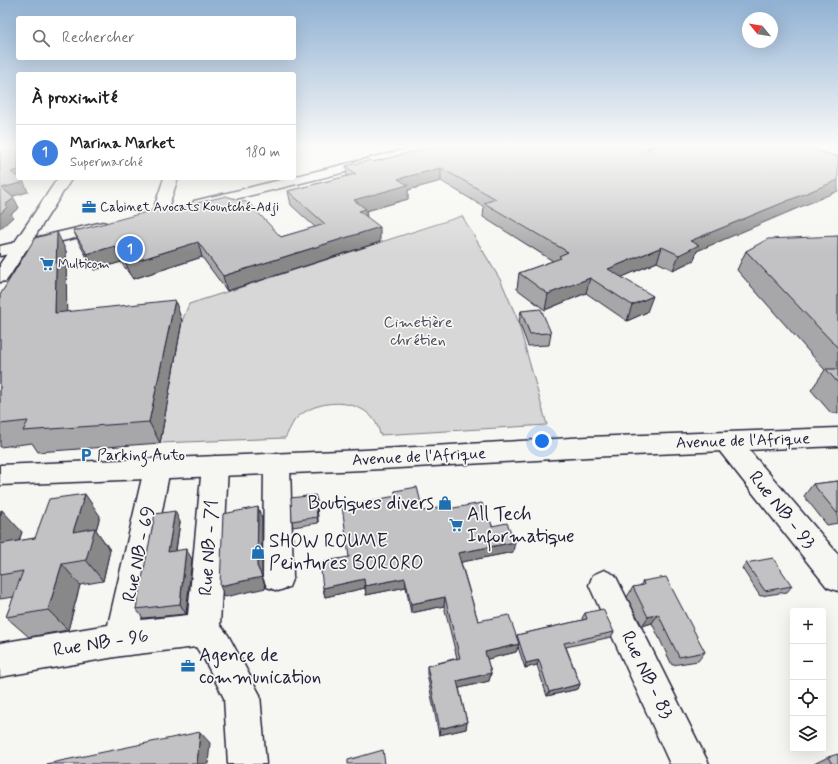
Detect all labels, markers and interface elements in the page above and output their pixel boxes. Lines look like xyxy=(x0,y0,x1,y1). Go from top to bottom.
north arrow xyxy=(742,12,778,48)
search box xyxy=(16,16,296,60)
icon: search xyxy=(30,27,52,49)
text: Rechercher xyxy=(62,28,135,48)
text: À proximité xyxy=(32,87,117,109)
text: Marina Market xyxy=(70,134,175,154)
text: 1 xyxy=(42,144,48,161)
text: 180 m xyxy=(245,144,280,161)
text: Supermarché xyxy=(70,154,143,171)
office icon: Cabinet Avocats Kountché-Adji xyxy=(81,199,97,215)
place label: Cabinet Avocats Kountché-Adji xyxy=(100,199,279,216)
pin: 1 xyxy=(117,234,143,264)
supermarket icon: Multicom xyxy=(39,256,55,272)
place label: Multicom xyxy=(58,256,110,273)
park label: Cimetière chrétien xyxy=(383,312,453,351)
street label: Avenue de l'Afrique xyxy=(676,428,811,454)
your location xyxy=(532,431,552,451)
street label: Avenue de l'Afrique xyxy=(351,443,487,471)
place label: Parking Auto xyxy=(97,445,185,467)
parking icon: Parking Auto xyxy=(78,447,94,463)
street label: Rue NB - 93 xyxy=(743,466,821,554)
place label: Boutiques divers xyxy=(308,491,434,516)
shop icon: Boutiques divers xyxy=(437,495,453,511)
street label: Rue NB - 71 xyxy=(193,499,225,597)
place label: All Tech Informatique xyxy=(467,502,574,552)
street label: Rue NB - 69 xyxy=(117,504,161,604)
supermarket icon: All Tech Informatique xyxy=(448,517,464,533)
place label: SHOW ROUME Peintures BORORO xyxy=(269,529,424,576)
shop icon: SHOW ROUME Peintures BORORO xyxy=(250,544,266,560)
map controls xyxy=(790,608,826,752)
button: + xyxy=(790,608,826,644)
street label: Rue NB - 96 xyxy=(52,623,150,663)
street label: Rue NB - 83 xyxy=(615,627,679,723)
place label: Agence de communication xyxy=(199,643,321,690)
button: − xyxy=(790,644,826,680)
office icon: Agence de communication xyxy=(180,658,196,674)
button: locate xyxy=(790,680,826,716)
button: layers xyxy=(790,716,826,752)

